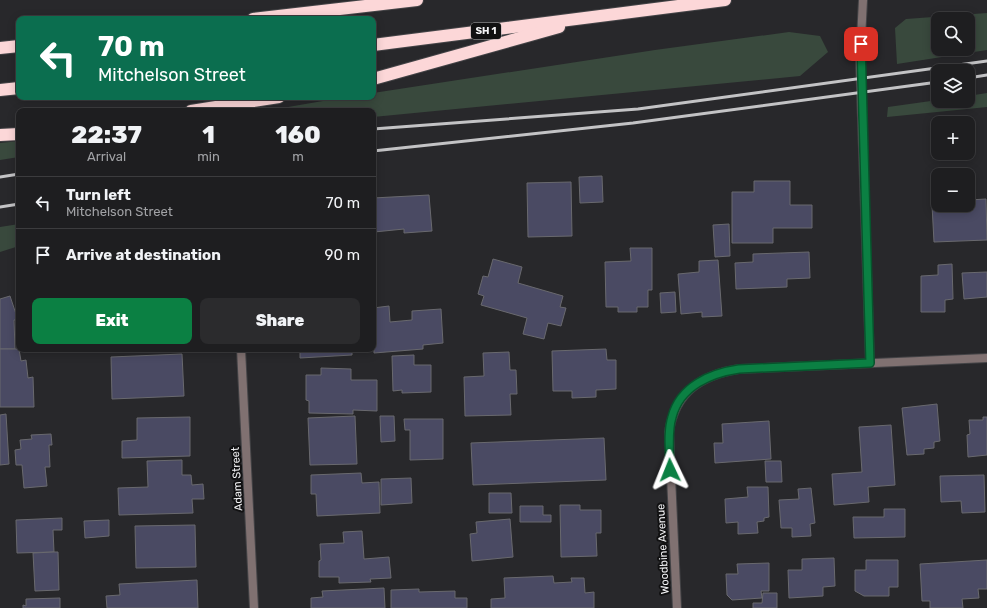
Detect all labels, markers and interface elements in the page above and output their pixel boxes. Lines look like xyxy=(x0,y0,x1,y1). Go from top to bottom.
map controls xyxy=(931,12,975,212)
button: search xyxy=(931,12,975,56)
road number: SH 1 xyxy=(471,23,501,39)
pin xyxy=(844,27,878,61)
text: 70 m xyxy=(98,30,165,63)
icon: left xyxy=(32,32,84,84)
icon: arrive xyxy=(850,33,872,55)
text: Mitchelson Street xyxy=(98,64,246,86)
button: layers xyxy=(931,64,975,108)
button: + xyxy=(931,116,975,160)
text: 22:37 xyxy=(71,121,142,149)
text: 1 xyxy=(202,121,215,149)
text: 160 xyxy=(275,121,321,149)
text: Arrival xyxy=(87,149,126,164)
text: min xyxy=(197,149,220,164)
text: m xyxy=(292,149,304,164)
button: − xyxy=(931,168,975,212)
text: Turn left xyxy=(66,186,131,204)
icon: left xyxy=(32,192,54,214)
text: 70 m xyxy=(326,194,360,212)
text: Mitchelson Street xyxy=(66,204,173,219)
icon: arrive xyxy=(32,244,54,266)
text: Arrive at destination xyxy=(66,246,221,264)
text: 90 m xyxy=(325,246,360,264)
button: Exit xyxy=(32,298,192,344)
button: Share xyxy=(200,298,360,344)
street label: Adam Street xyxy=(229,446,245,511)
position arrow xyxy=(649,449,691,491)
street label: Woodbine Avenue xyxy=(654,503,672,595)

